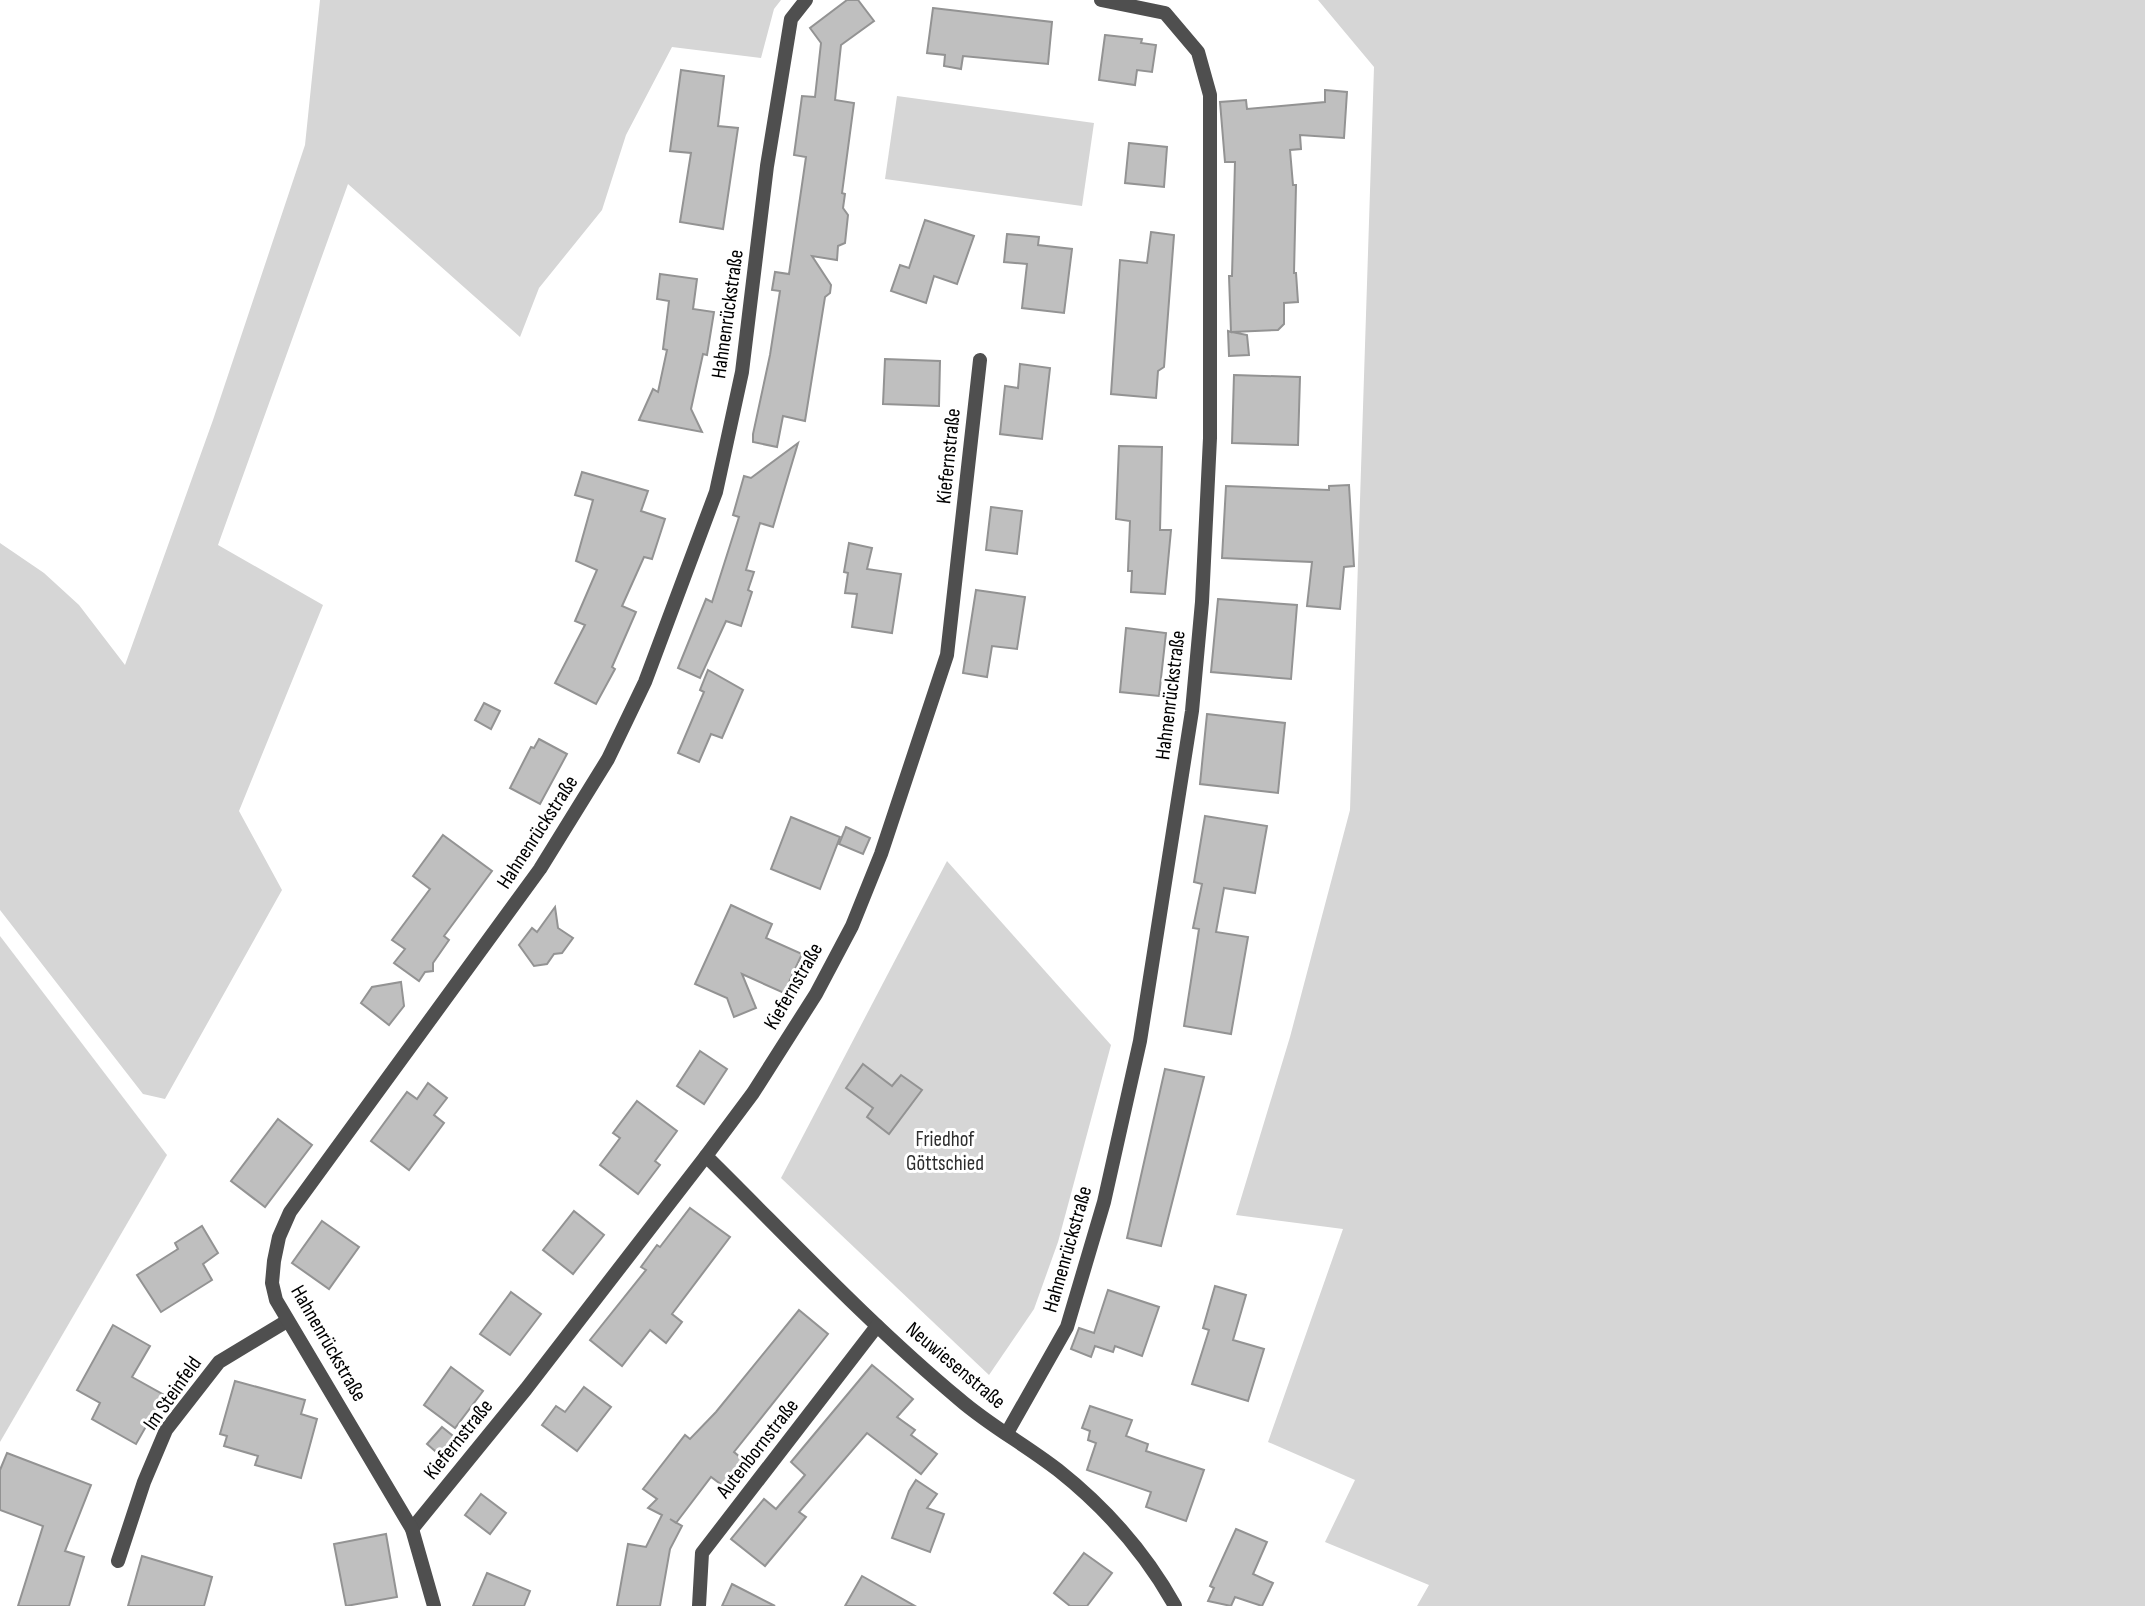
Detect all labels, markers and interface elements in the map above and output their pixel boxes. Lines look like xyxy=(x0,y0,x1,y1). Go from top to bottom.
street label: Hahnenrückstraße xyxy=(706,248,749,380)
street label: Kiefernstraße xyxy=(931,407,966,505)
street label: Hahnenrückstraße xyxy=(1150,629,1191,761)
street label: Hahnenrückstraße xyxy=(492,771,583,894)
street label: Kiefernstraße xyxy=(759,938,828,1034)
park label: Friedhof Göttschied xyxy=(906,1127,984,1176)
street label: Hahnenrückstraße xyxy=(1038,1183,1097,1315)
street label: Hahnenrückstraße xyxy=(285,1281,372,1406)
street label: Neuwiesenstraße xyxy=(901,1317,1010,1414)
street label: Im Steinfeld xyxy=(138,1352,207,1435)
street label: Kiefernstraße xyxy=(418,1394,498,1484)
street label: Autenbornstraße xyxy=(710,1394,804,1504)

